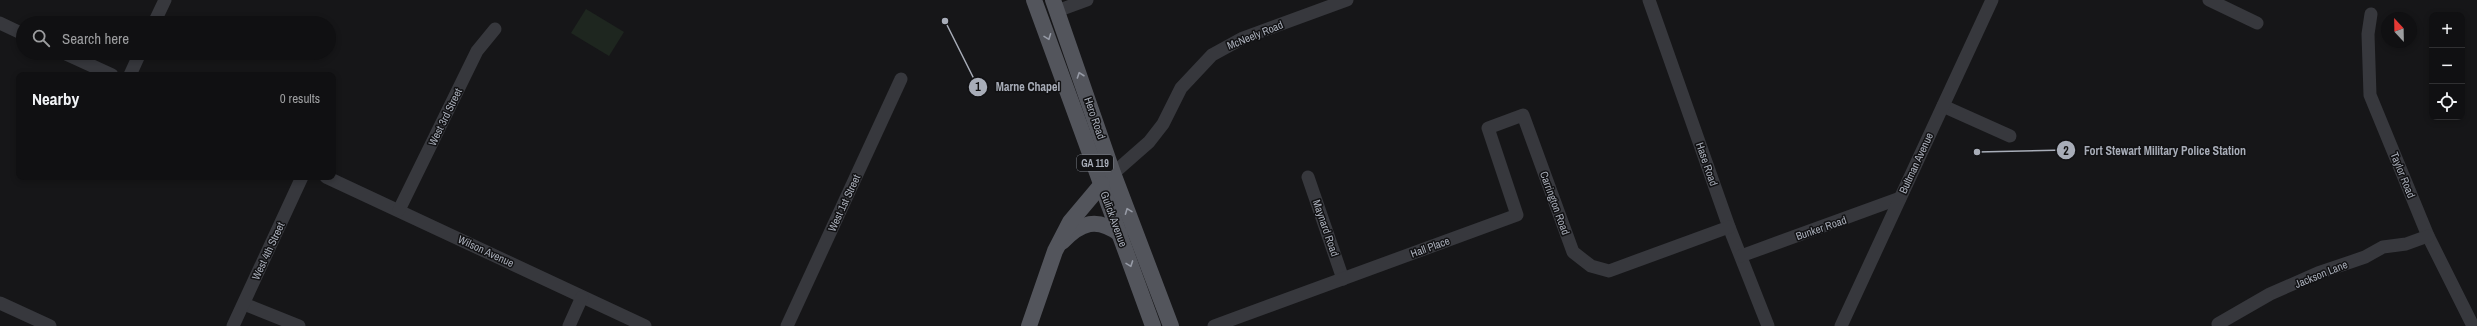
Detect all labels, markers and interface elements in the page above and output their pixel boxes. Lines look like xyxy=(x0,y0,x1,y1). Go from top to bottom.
north arrow xyxy=(2381,12,2417,48)
map controls xyxy=(2429,12,2465,120)
button: + xyxy=(2429,12,2465,48)
search box xyxy=(16,16,336,60)
street label: McNeely Road xyxy=(1225,17,1285,53)
icon: search xyxy=(30,27,52,49)
text: Search here xyxy=(62,28,129,49)
one-way arrow xyxy=(1044,33,1052,40)
button: − xyxy=(2429,48,2465,84)
one-way arrow xyxy=(1076,72,1085,79)
callout: Marne Chapel xyxy=(968,75,1068,99)
text: 1 xyxy=(975,79,981,95)
text: Marne Chapel xyxy=(996,79,1061,95)
button: locate xyxy=(2429,84,2465,120)
street label: West 3rd Street xyxy=(425,85,465,148)
text: Nearby xyxy=(32,87,79,110)
text: 0 results xyxy=(280,90,320,107)
street label: Hero Road xyxy=(1081,95,1109,141)
street label: Bultman Avenue xyxy=(1896,130,1936,196)
callout: Fort Stewart Military Police Station xyxy=(2056,138,2254,162)
street label: Hase Road xyxy=(1693,140,1721,188)
text: 2 xyxy=(2063,143,2069,159)
text: Fort Stewart Military Police Station xyxy=(2084,143,2246,159)
street label: Taylor Road xyxy=(2387,150,2419,200)
road number: GA 119 xyxy=(1077,155,1113,171)
street label: Carrington Road xyxy=(1537,169,1573,237)
street label: West 1st Street xyxy=(825,172,864,234)
street label: Gulick Avenue xyxy=(1098,189,1130,249)
street label: Maynard Road xyxy=(1310,198,1342,258)
one-way arrow xyxy=(1124,207,1132,214)
street label: Bunker Road xyxy=(1794,213,1848,243)
street label: West 4th Street xyxy=(249,219,288,282)
street label: Wilson Avenue xyxy=(456,232,516,270)
street label: Hall Place xyxy=(1409,233,1451,261)
street label: Jackson Lane xyxy=(2293,257,2349,291)
one-way arrow xyxy=(1126,260,1134,267)

